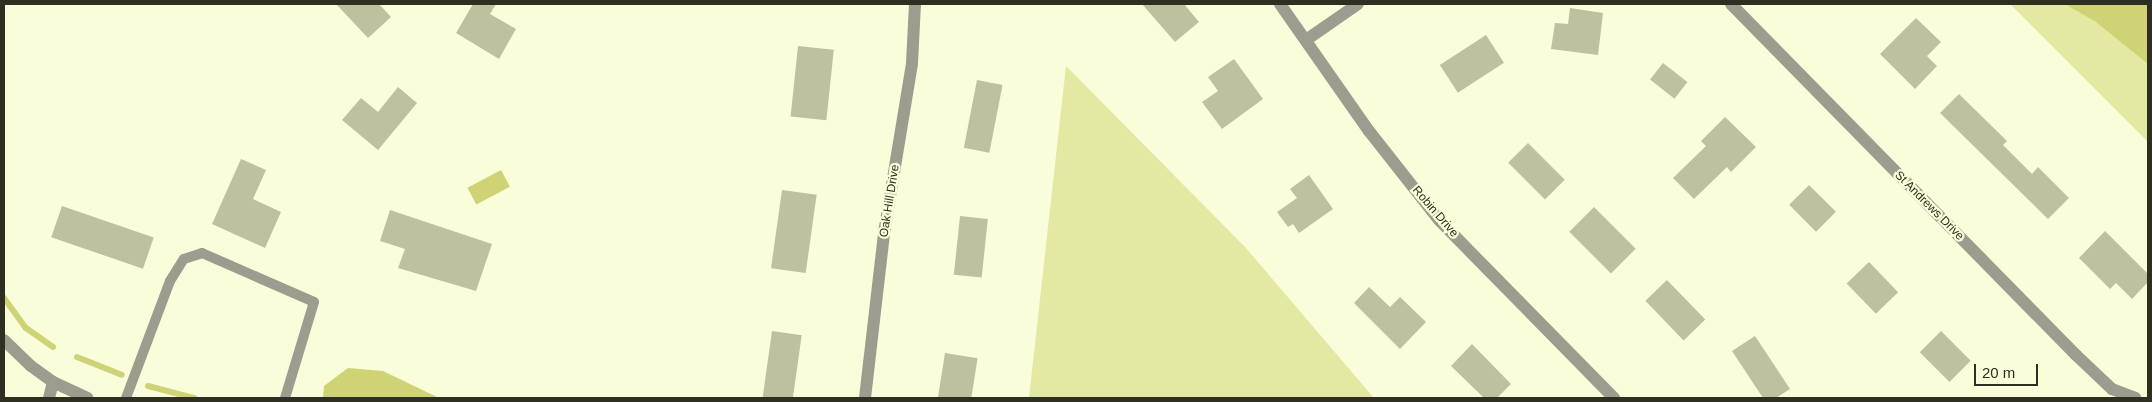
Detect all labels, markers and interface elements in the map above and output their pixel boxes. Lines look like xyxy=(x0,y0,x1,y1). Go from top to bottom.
street label: Oak Hill Drive xyxy=(877,164,903,238)
street label: St Andrews Drive xyxy=(1891,168,1967,244)
street label: Robin Drive xyxy=(1409,184,1461,240)
scale bar xyxy=(1977,354,2041,386)
text: 20 m xyxy=(1982,364,2015,381)

